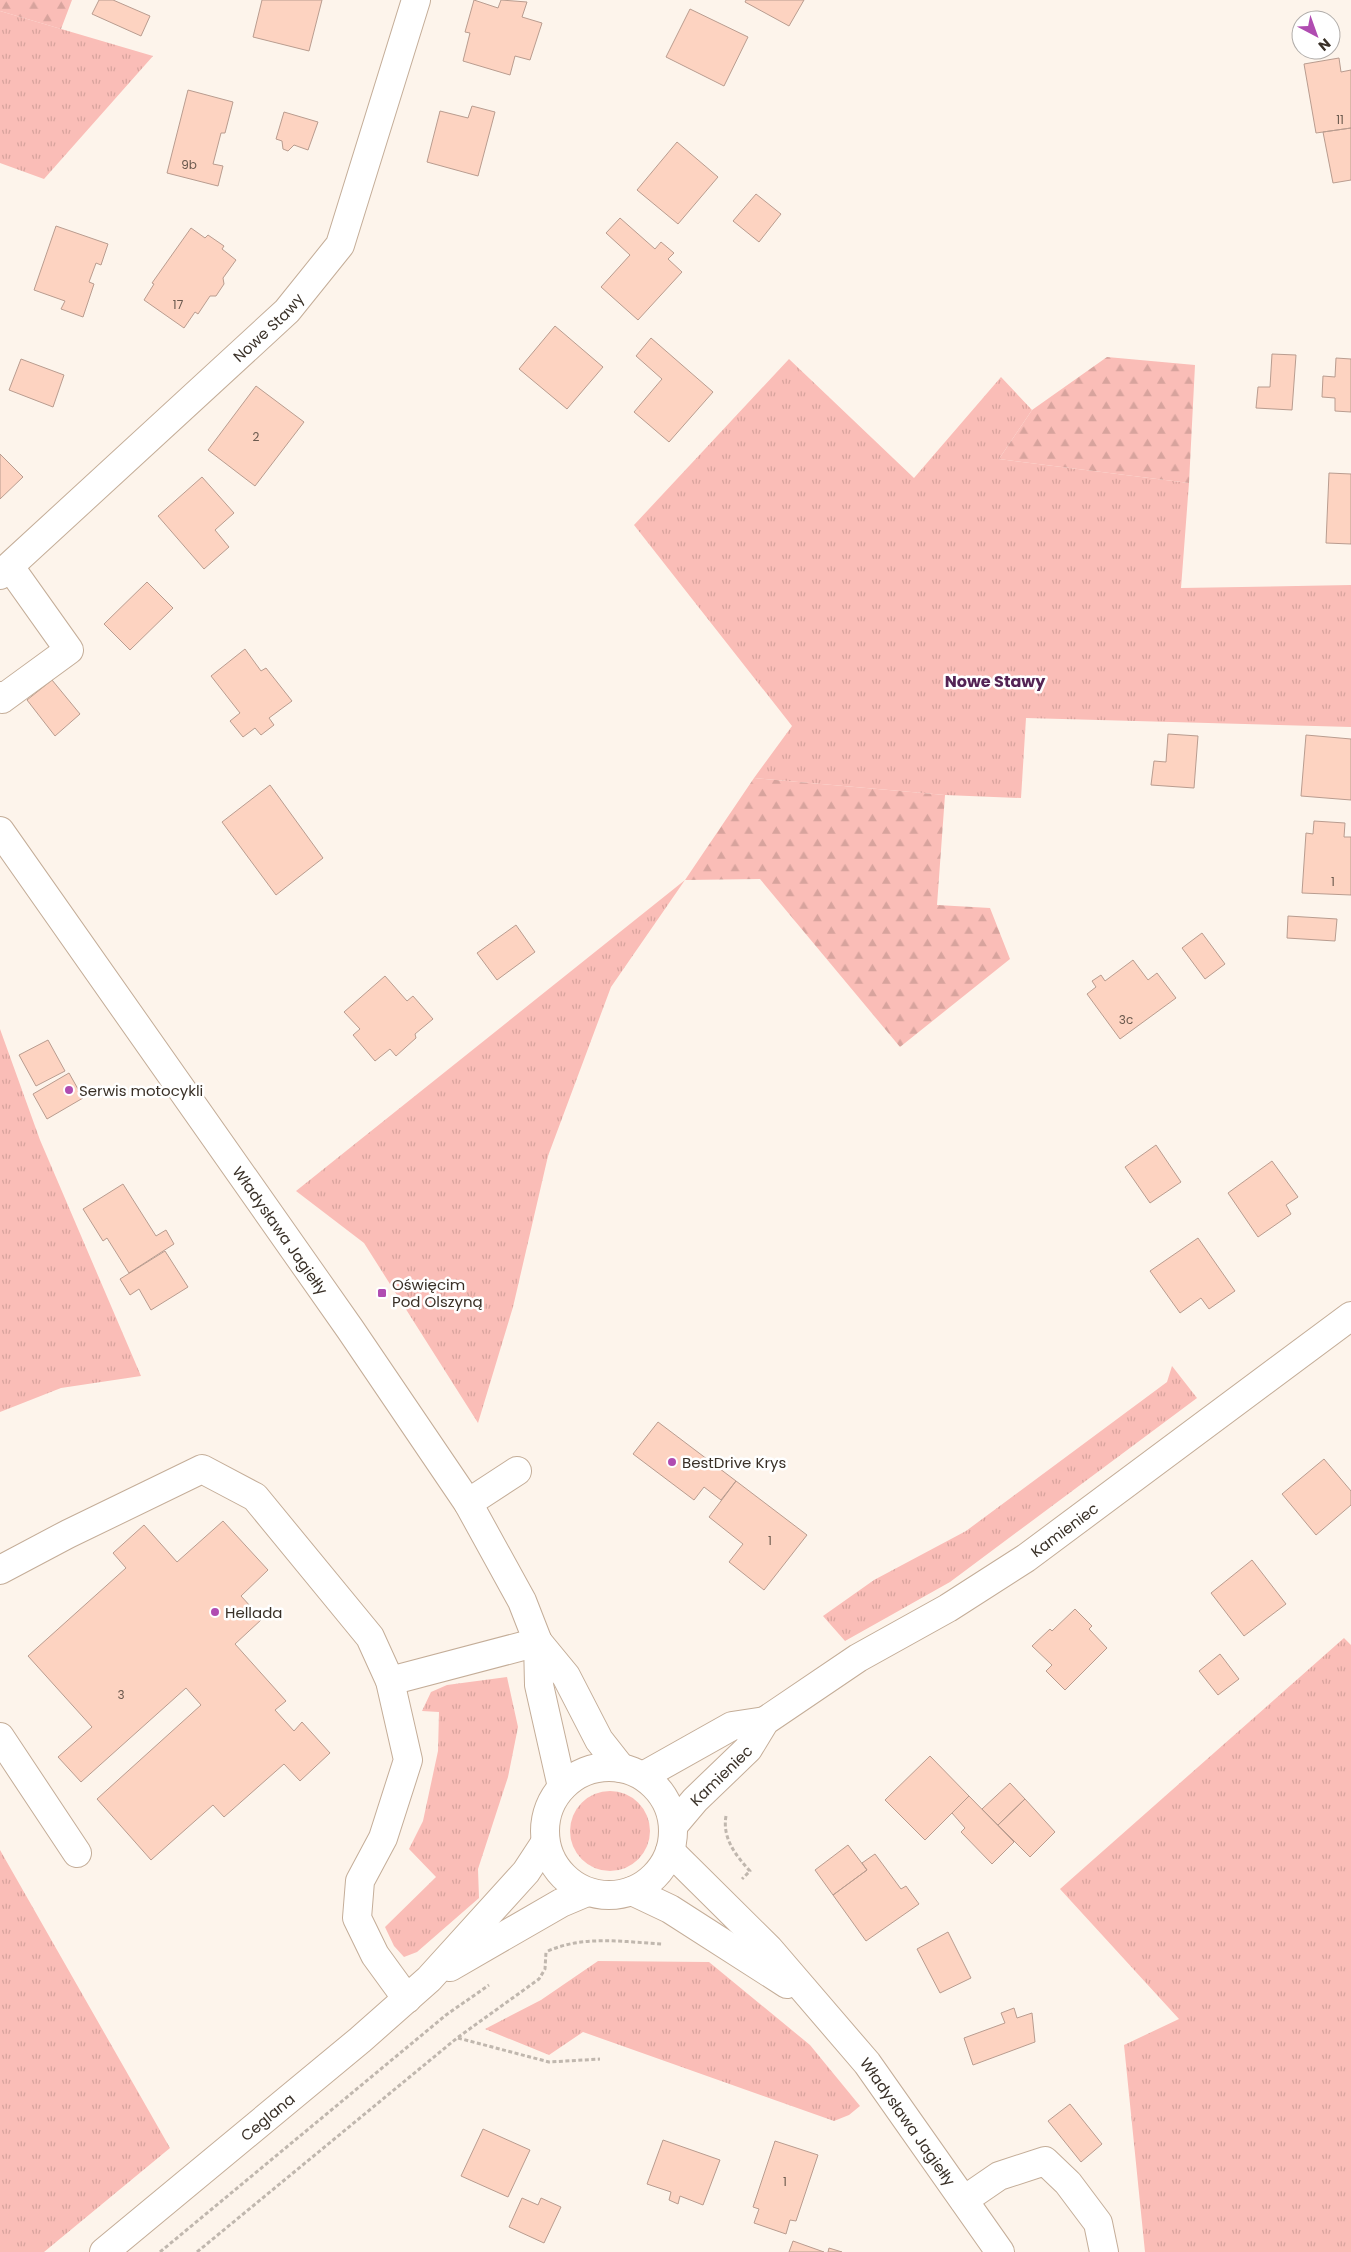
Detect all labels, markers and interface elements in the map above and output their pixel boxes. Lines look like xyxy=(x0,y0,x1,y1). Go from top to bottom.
north arrow xyxy=(1291,10,1341,60)
text: N xyxy=(1314,34,1335,56)
house number: 11 xyxy=(1336,111,1344,128)
house number: 9b xyxy=(181,156,197,173)
street label: Nowe Stawy xyxy=(228,288,308,366)
house number: 17 xyxy=(173,296,184,313)
house number: 2 xyxy=(253,428,260,445)
district label: Nowe Stawy xyxy=(945,670,1046,693)
house number: 1 xyxy=(1331,873,1335,890)
house number: 3c xyxy=(1119,1011,1133,1028)
place label: Serwis motocykli xyxy=(79,1080,203,1101)
marker: Serwis motocykli xyxy=(63,1084,75,1096)
street label: Władysława Jagiełły xyxy=(228,1162,333,1299)
place label: Oświęcim Pod Olszyną xyxy=(392,1274,483,1312)
marker: Oświęcim Pod Olszyną xyxy=(376,1287,388,1299)
place label: BestDrive Krys xyxy=(682,1452,786,1473)
marker: BestDrive Krys xyxy=(666,1456,678,1468)
street label: Kamieniec xyxy=(1026,1497,1102,1562)
house number: 1 xyxy=(768,1532,772,1549)
place label: Hellada xyxy=(225,1602,282,1623)
marker: Hellada xyxy=(209,1606,221,1618)
house number: 3 xyxy=(117,1686,125,1703)
street label: Kamieniec xyxy=(685,1740,757,1810)
street label: Władysława Jagiełły xyxy=(856,2053,961,2190)
street label: Ceglana xyxy=(236,2088,299,2145)
house number: 1 xyxy=(783,2173,787,2190)

